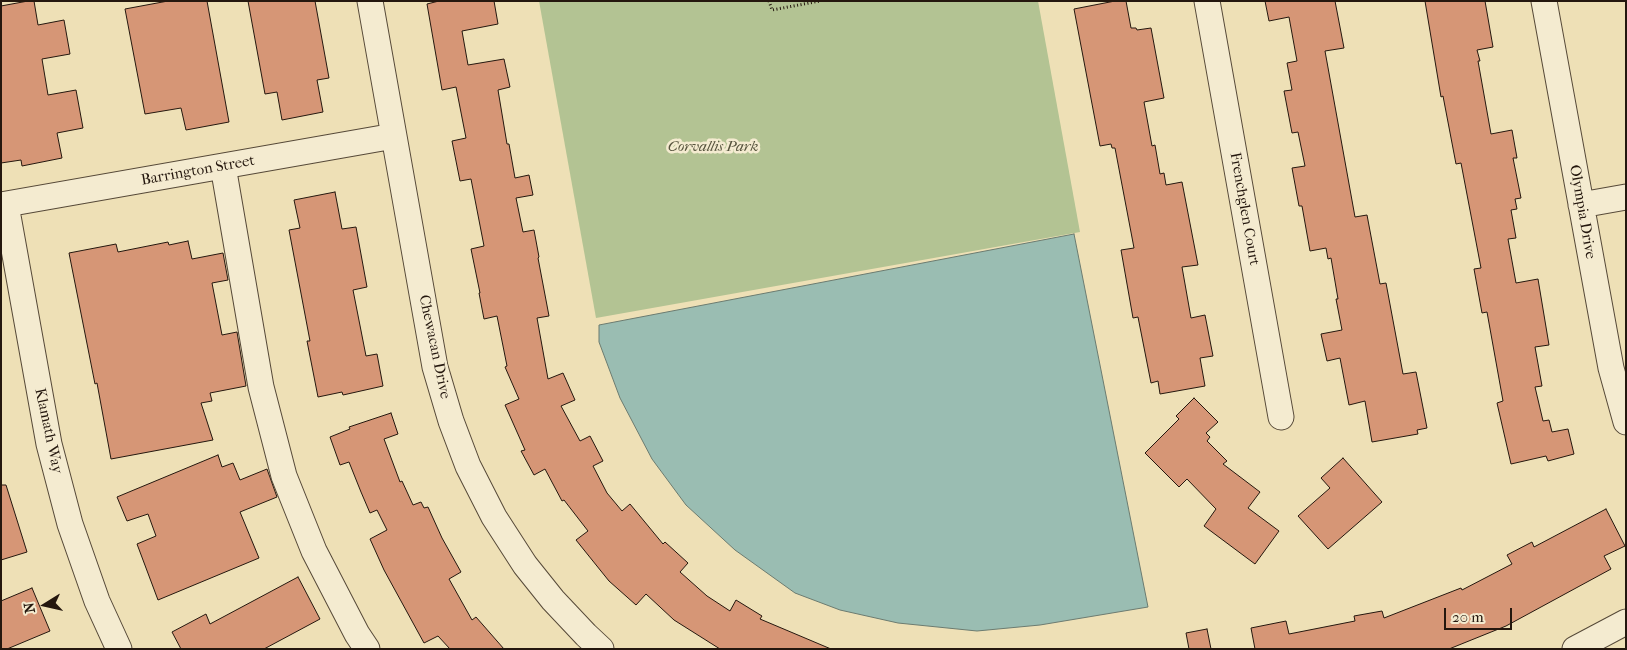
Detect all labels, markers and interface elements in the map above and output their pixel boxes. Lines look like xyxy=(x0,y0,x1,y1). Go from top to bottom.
park label: Corvallis Park xyxy=(668,138,758,156)
street label: Frenchglen Court xyxy=(1225,151,1263,267)
street label: Barrington Street xyxy=(140,152,256,190)
street label: Olympia Drive xyxy=(1565,163,1599,261)
street label: Chewacan Drive xyxy=(414,293,454,401)
street label: Klamath Way xyxy=(30,387,66,475)
north arrow xyxy=(20,580,70,630)
scale bar xyxy=(1447,598,1514,630)
text: N xyxy=(20,601,39,614)
text: 20 m xyxy=(1452,608,1484,626)

